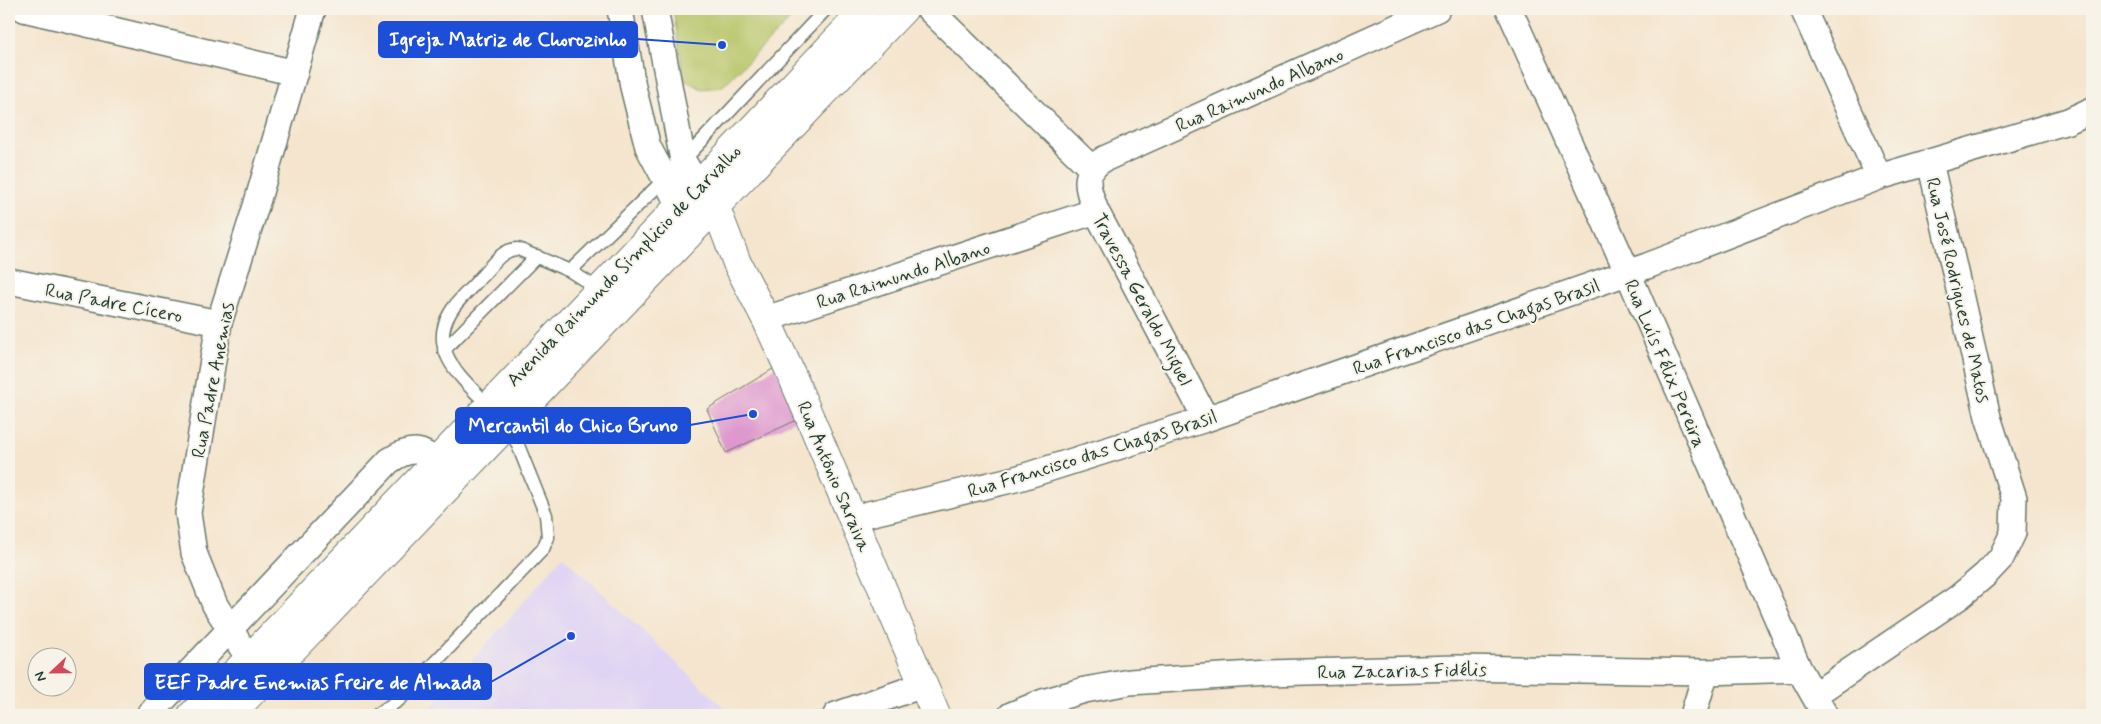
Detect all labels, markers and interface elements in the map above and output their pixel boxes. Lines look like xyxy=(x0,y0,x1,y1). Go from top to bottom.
callout: Igreja Matriz de Chorozinho xyxy=(379,22,637,57)
text: Igreja Matriz de Chorozinho xyxy=(389,27,627,54)
street label: Rua Raimundo Albano xyxy=(1172,42,1347,139)
street label: Avenida Raimundo Simplicio de Carvalho xyxy=(501,139,747,392)
street label: Rua José Rodrigues de Matos xyxy=(1918,175,1996,406)
street label: Travessa Geraldo Miguel xyxy=(1083,209,1198,392)
street label: Rua Raimundo Albano xyxy=(813,236,994,315)
street label: Rua Francisco das Chagas Brasil xyxy=(1350,273,1604,384)
street label: Rua Luís Félix Pereira xyxy=(1618,276,1711,451)
street label: Rua Padre Cícero xyxy=(43,278,185,329)
street label: Rua Padre Anemias xyxy=(186,300,241,460)
street label: Rua Antônio Saraiva xyxy=(791,397,877,556)
street label: Rua Francisco das Chagas Brasil xyxy=(965,405,1221,507)
callout: Mercantil do Chico Bruno xyxy=(456,408,690,443)
text: Mercantil do Chico Bruno xyxy=(468,413,678,440)
north arrow xyxy=(28,646,78,696)
street label: Rua Zacarias Fidélis xyxy=(1317,658,1488,685)
callout: EEF Padre Enemias Freire de Almada xyxy=(145,664,491,699)
text: N xyxy=(31,669,51,684)
text: EEF Padre Enemias Freire de Almada xyxy=(154,670,482,697)

